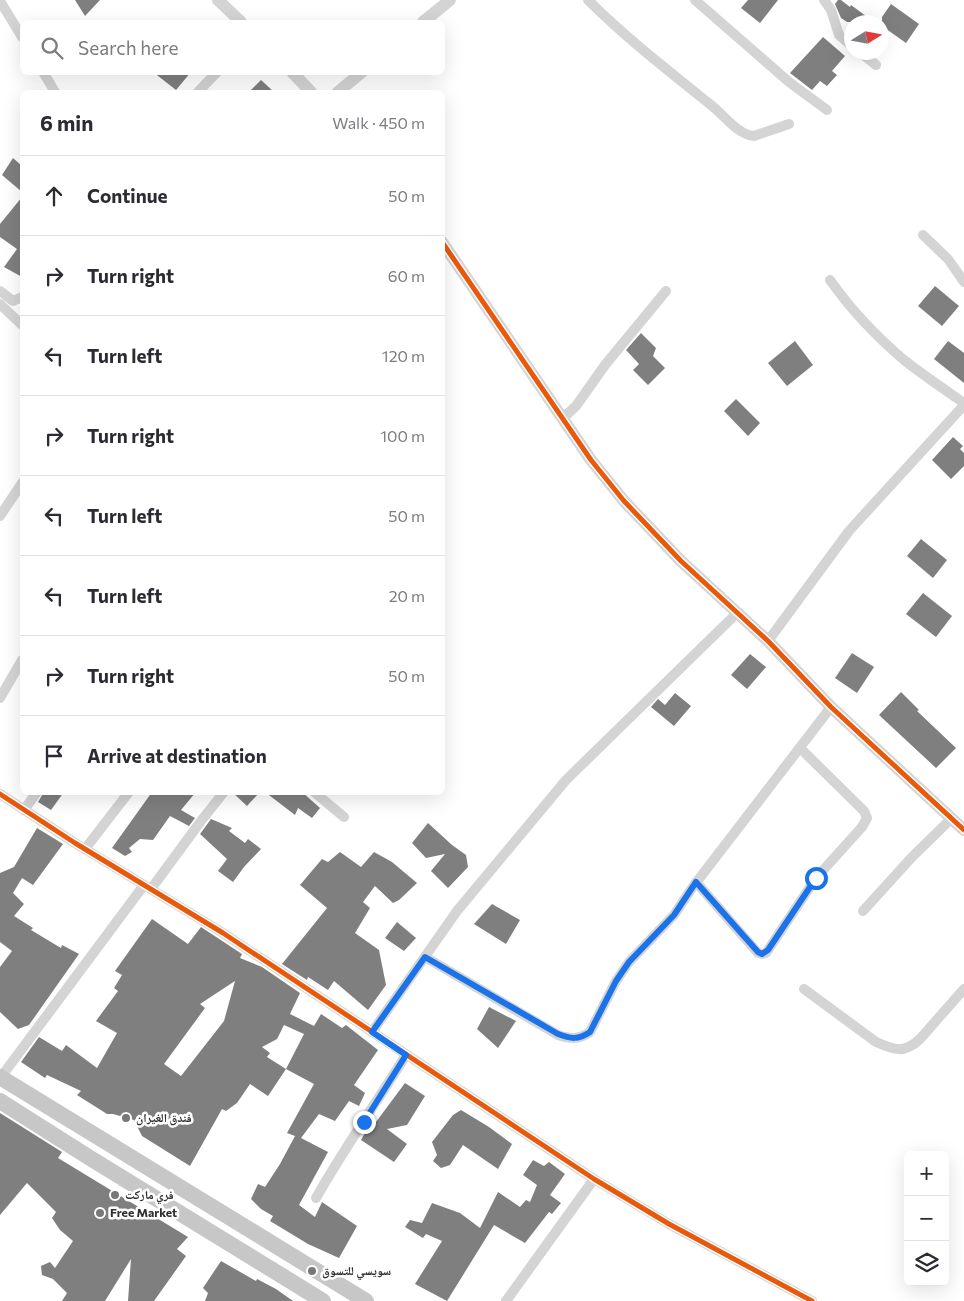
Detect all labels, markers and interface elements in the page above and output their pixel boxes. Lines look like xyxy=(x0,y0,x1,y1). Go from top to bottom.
north arrow xyxy=(844,15,889,60)
search box xyxy=(20,20,445,75)
icon: search xyxy=(38,34,66,62)
text: Search here xyxy=(78,36,178,59)
text: 6 min xyxy=(40,110,93,135)
text: Walk · 450 m xyxy=(332,113,425,132)
icon: ahead xyxy=(40,182,68,210)
text: Continue xyxy=(87,184,167,207)
text: 50 m xyxy=(388,186,425,205)
icon: right xyxy=(40,262,68,290)
text: Turn right xyxy=(87,264,174,287)
text: 60 m xyxy=(388,266,425,285)
icon: left xyxy=(40,342,68,370)
text: Turn left xyxy=(87,344,162,367)
text: 120 m xyxy=(382,346,425,365)
icon: right xyxy=(40,422,68,450)
text: Turn right xyxy=(87,424,174,447)
text: 100 m xyxy=(380,426,425,445)
icon: left xyxy=(40,502,68,530)
text: Turn left xyxy=(87,504,162,527)
text: 50 m xyxy=(388,506,425,525)
icon: left xyxy=(40,582,68,610)
text: Turn left xyxy=(87,584,162,607)
text: 20 m xyxy=(389,586,425,605)
icon: right xyxy=(40,662,68,690)
text: Turn right xyxy=(87,664,174,687)
text: 50 m xyxy=(388,666,425,685)
icon: arrive xyxy=(40,742,68,770)
text: Arrive at destination xyxy=(87,744,267,767)
route start xyxy=(805,867,828,890)
place label: فندق الغيران xyxy=(136,1110,192,1126)
route end xyxy=(353,1111,376,1134)
marker: فندق الغيران xyxy=(120,1112,132,1124)
map controls xyxy=(904,1151,949,1286)
button: + xyxy=(904,1151,949,1196)
place label: فري ماركت xyxy=(125,1187,174,1205)
marker: فري ماركت xyxy=(109,1189,121,1201)
button: − xyxy=(904,1196,949,1241)
place label: Free Market xyxy=(110,1205,177,1219)
marker: Free Market xyxy=(94,1207,106,1219)
button: layers xyxy=(904,1241,949,1286)
place label: سويسي للتسوق xyxy=(322,1263,391,1281)
marker: سويسي للتسوق xyxy=(306,1265,318,1277)

